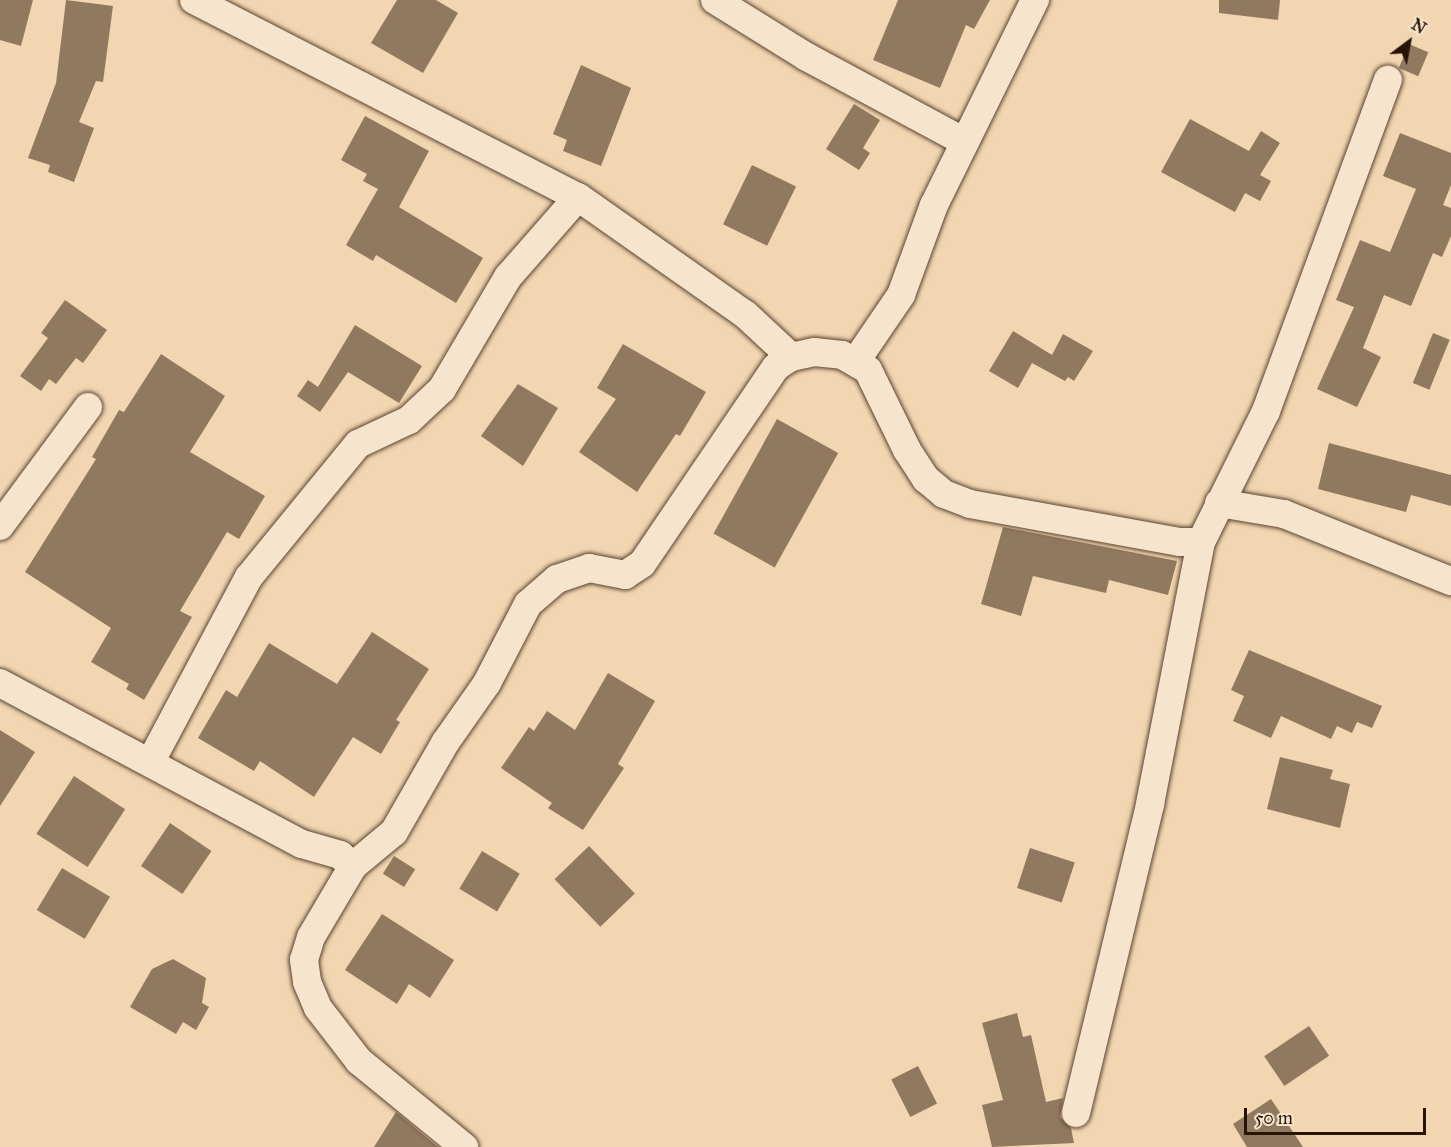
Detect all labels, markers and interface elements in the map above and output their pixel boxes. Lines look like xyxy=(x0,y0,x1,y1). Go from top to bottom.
north arrow xyxy=(1379,12,1439,72)
text: N xyxy=(1408,15,1430,38)
scale bar xyxy=(1247,1096,1428,1134)
text: 50 m xyxy=(1255,1107,1293,1129)

